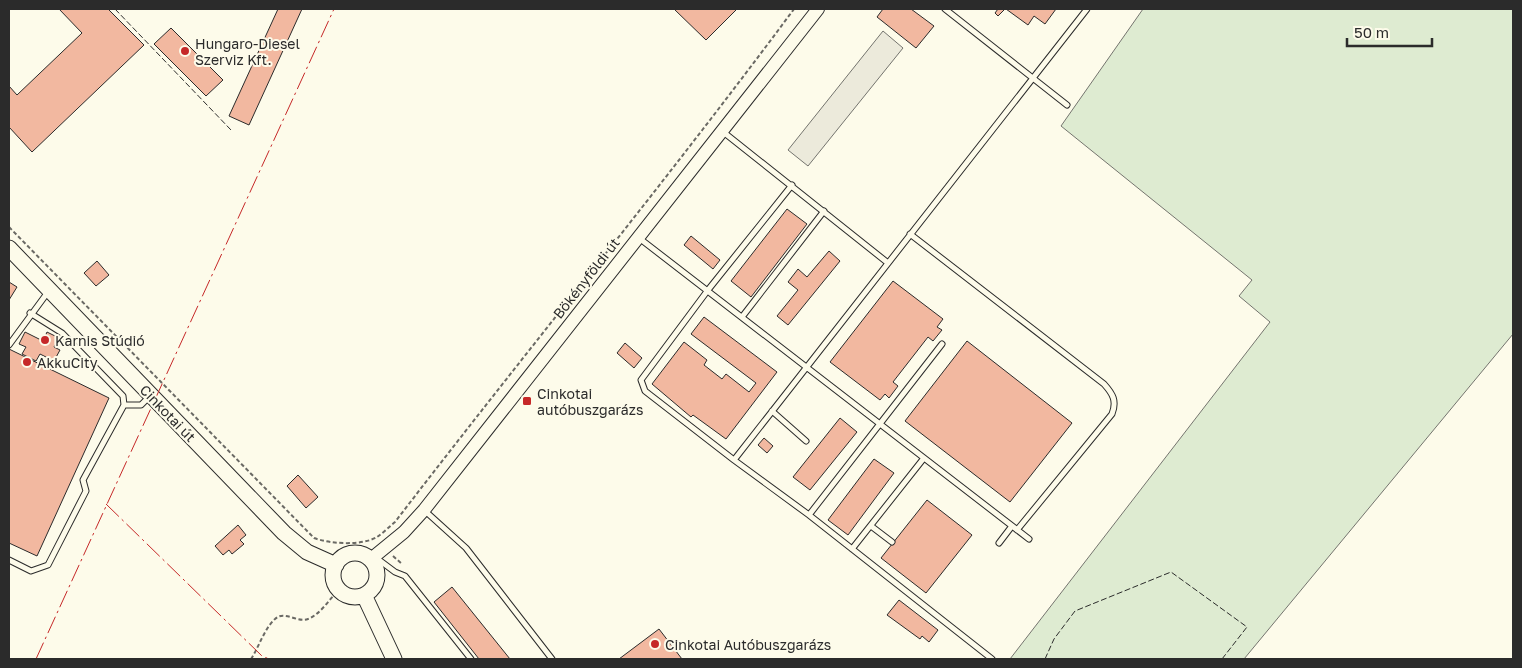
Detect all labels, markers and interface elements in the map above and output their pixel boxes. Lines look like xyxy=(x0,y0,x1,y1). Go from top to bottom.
scale bar xyxy=(1347,15,1432,47)
text: 50 m xyxy=(1354,23,1389,41)
place label: Hungaro-Diesel Szerviz Kft. xyxy=(195,35,300,68)
marker: Hungaro-Diesel Szerviz Kft. xyxy=(179,45,191,57)
street label: Bökényföldi út xyxy=(549,234,623,322)
place label: Karnis Stúdió xyxy=(55,332,145,349)
marker: Karnis Stúdió xyxy=(39,334,51,346)
place label: AkkuCity xyxy=(37,354,98,371)
marker: AkkuCity xyxy=(21,356,33,368)
street label: Cinkotai út xyxy=(137,381,199,445)
place label: Cinkotai autóbuszgarázs xyxy=(537,385,643,418)
marker: Cinkotai autóbuszgarázs xyxy=(521,395,533,407)
place label: Cinkotai Autóbuszgarázs xyxy=(665,636,831,653)
marker: Cinkotai Autóbuszgarázs xyxy=(649,638,661,650)

